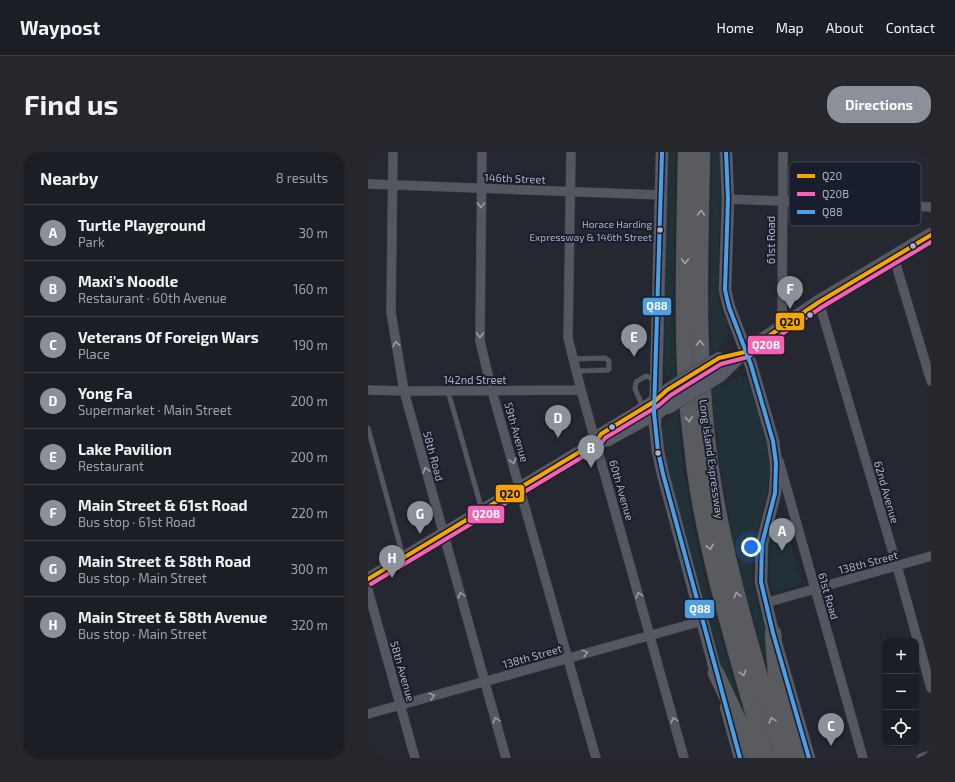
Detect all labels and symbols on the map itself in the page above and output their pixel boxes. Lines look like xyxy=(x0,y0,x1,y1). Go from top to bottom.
legend xyxy=(789,162,921,226)
text: Q20 xyxy=(822,169,842,183)
street label: 146th Street xyxy=(484,170,546,186)
text: Q20B xyxy=(822,187,849,201)
one-way arrow xyxy=(477,202,485,208)
text: Q88 xyxy=(822,205,843,219)
one-way arrow xyxy=(697,210,705,216)
street label: 61st Road xyxy=(764,216,777,264)
place label: Horace Harding Expressway & 146th Street xyxy=(529,218,652,243)
marker: Horace Harding Expressway & 146th Street xyxy=(655,225,665,235)
unlabelled marker xyxy=(908,241,918,251)
one-way arrow xyxy=(681,258,689,264)
pin: F xyxy=(777,276,803,309)
line badge: Q88 xyxy=(642,297,672,316)
text: Q88 xyxy=(646,299,668,313)
unlabelled marker xyxy=(805,310,815,320)
line badge: Q20 xyxy=(775,312,805,331)
text: Q20 xyxy=(780,315,801,329)
pin: E xyxy=(621,324,647,357)
one-way arrow xyxy=(476,332,484,338)
line badge: Q20B xyxy=(747,335,785,355)
text: Q20B xyxy=(752,338,780,352)
one-way arrow xyxy=(696,340,704,346)
one-way arrow xyxy=(392,341,401,347)
street label: 142nd Street xyxy=(443,373,507,386)
street label: Long Island Expressway xyxy=(697,398,727,520)
street label: 59th Avenue xyxy=(502,400,532,464)
pin: D xyxy=(545,405,571,438)
one-way arrow xyxy=(685,416,694,422)
unlabelled marker xyxy=(607,422,617,432)
street label: 58th Road xyxy=(421,430,447,482)
pin: B xyxy=(578,435,604,468)
unlabelled marker xyxy=(653,448,663,458)
one-way arrow xyxy=(508,457,516,464)
street label: 60th Avenue xyxy=(607,458,637,522)
street label: 62nd Avenue xyxy=(872,459,902,525)
one-way arrow xyxy=(422,467,431,474)
line badge: Q20 xyxy=(495,484,525,503)
text: Q20 xyxy=(500,487,521,501)
pin: G xyxy=(407,501,433,534)
line badge: Q20B xyxy=(467,505,505,524)
text: Q20B xyxy=(472,507,500,521)
pin: A xyxy=(769,518,795,551)
your location xyxy=(741,537,761,557)
one-way arrow xyxy=(705,544,713,550)
pin: H xyxy=(379,545,405,578)
street label: 138th Street xyxy=(837,548,899,576)
street label: 61st Road xyxy=(816,571,842,621)
one-way arrow xyxy=(457,592,466,599)
one-way arrow xyxy=(635,592,644,599)
one-way arrow xyxy=(733,592,742,599)
line badge: Q88 xyxy=(684,599,715,619)
text: Q88 xyxy=(689,602,711,616)
street label: 58th Avenue xyxy=(388,639,418,703)
street label: 138th Street xyxy=(501,641,563,671)
one-way arrow xyxy=(581,649,588,658)
one-way arrow xyxy=(738,670,746,676)
one-way arrow xyxy=(429,692,436,701)
pin: C xyxy=(818,713,844,746)
one-way arrow xyxy=(492,717,501,724)
one-way arrow xyxy=(670,717,679,724)
one-way arrow xyxy=(768,717,777,724)

